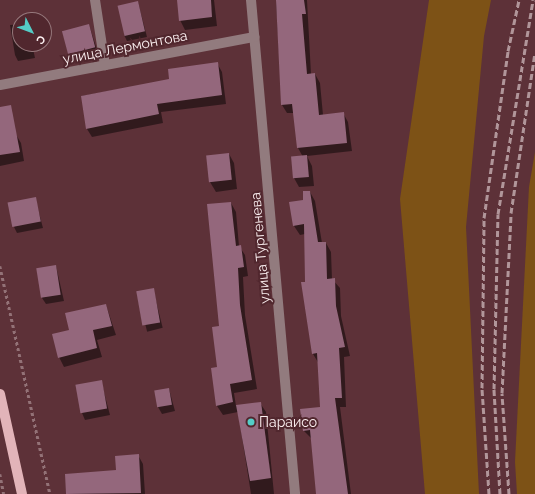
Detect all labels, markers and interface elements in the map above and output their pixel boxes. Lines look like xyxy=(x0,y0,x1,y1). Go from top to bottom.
north arrow xyxy=(12,12,52,52)
street label: улица Лермонтова xyxy=(61,27,189,67)
text: С xyxy=(33,33,48,47)
street label: улица Тургенева xyxy=(247,191,273,305)
place label: Параисо xyxy=(259,414,317,430)
marker: Параисо xyxy=(246,417,256,427)

